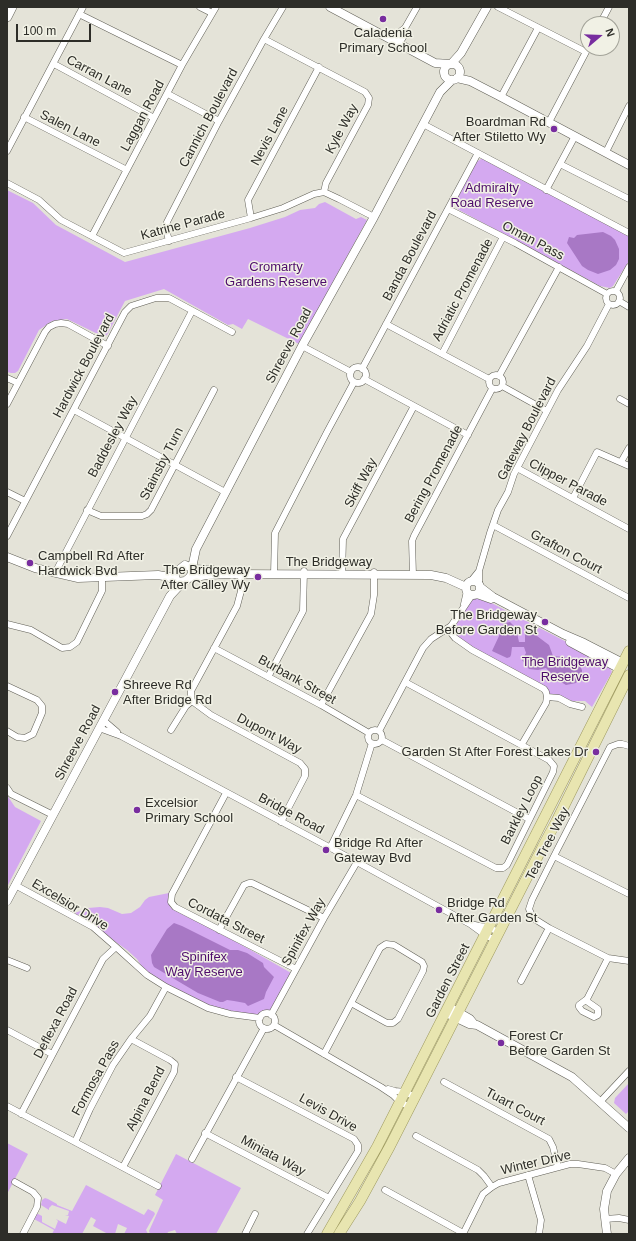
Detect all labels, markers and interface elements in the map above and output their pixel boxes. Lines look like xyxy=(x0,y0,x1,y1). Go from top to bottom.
marker: Caladenia Primary School xyxy=(378,14,388,24)
scale bar xyxy=(18,16,93,42)
north arrow xyxy=(580,16,620,56)
text: 100 m xyxy=(23,24,56,38)
place label: Caladenia Primary School xyxy=(339,25,427,56)
text: N xyxy=(603,27,617,38)
street label: Carran Lane xyxy=(63,52,135,100)
street label: Cannich Boulevard xyxy=(176,66,242,170)
street label: Laggan Road xyxy=(118,78,168,154)
street label: Kyle Way xyxy=(322,101,362,157)
street label: Nevis Lane xyxy=(248,104,292,168)
street label: Salen Lane xyxy=(37,107,103,151)
place label: Boardman Rd After Stiletto Wy xyxy=(453,114,546,145)
marker: Boardman Rd After Stiletto Wy xyxy=(549,124,559,134)
park label: Admiralty Road Reserve xyxy=(450,180,534,211)
street label: Katrine Parade xyxy=(139,206,227,244)
street label: Banda Boulevard xyxy=(380,208,440,304)
street label: Oman Pass xyxy=(499,218,567,264)
street label: Adriatic Promenade xyxy=(429,236,497,344)
park label: Cromarty Gardens Reserve xyxy=(225,259,327,290)
street label: Shreeve Road xyxy=(263,306,315,386)
street label: Hardwick Boulevard xyxy=(50,311,118,421)
street label: Gateway Boulevard xyxy=(494,375,560,483)
street label: Baddesley Way xyxy=(85,394,141,480)
street label: Bering Promenade xyxy=(402,422,466,526)
street label: Stainsby Turn xyxy=(137,425,187,503)
street label: Skiff Way xyxy=(341,455,381,511)
street label: Clipper Parade xyxy=(526,456,610,510)
street label: Grafton Court xyxy=(528,527,604,577)
place label: Campbell Rd After Hardwick Bvd xyxy=(38,548,144,579)
street label: The Bridgeway xyxy=(286,554,372,570)
marker: Campbell Rd After Hardwick Bvd xyxy=(25,558,35,568)
place label: The Bridgeway After Calley Wy xyxy=(161,562,250,593)
marker: The Bridgeway After Calley Wy xyxy=(253,572,263,582)
place label: The Bridgeway Before Garden St xyxy=(436,607,537,638)
marker: The Bridgeway Before Garden St xyxy=(540,617,550,627)
street label: Burbank Street xyxy=(255,652,339,708)
park label: The Bridgeway Reserve xyxy=(522,654,608,685)
place label: Shreeve Rd After Bridge Rd xyxy=(123,677,212,708)
marker: Shreeve Rd After Bridge Rd xyxy=(110,687,120,697)
street label: Shreeve Road xyxy=(52,703,104,783)
street label: Dupont Way xyxy=(234,710,304,758)
place label: Garden St After Forest Lakes Dr xyxy=(402,744,588,760)
marker: Garden St After Forest Lakes Dr xyxy=(591,747,601,757)
street label: Barkley Loop xyxy=(498,773,546,847)
street label: Bridge Road xyxy=(255,790,327,838)
place label: Excelsior Primary School xyxy=(145,795,233,826)
marker: Excelsior Primary School xyxy=(132,805,142,815)
street label: Tea Tree Way xyxy=(523,805,573,883)
place label: Bridge Rd After Gateway Bvd xyxy=(334,835,423,866)
marker: Bridge Rd After Gateway Bvd xyxy=(321,845,331,855)
street label: Excelsior Drive xyxy=(29,876,111,934)
street label: Cordata Street xyxy=(185,895,267,947)
street label: Spinifex Way xyxy=(279,895,329,969)
place label: Bridge Rd After Garden St xyxy=(447,895,537,926)
marker: Bridge Rd After Garden St xyxy=(434,905,444,915)
street label: Garden Street xyxy=(423,941,473,1021)
park label: Spinifex Way Reserve xyxy=(165,949,243,980)
street label: Deflexa Road xyxy=(31,985,81,1061)
place label: Forest Cr Before Garden St xyxy=(509,1028,610,1059)
street label: Formosa Pass xyxy=(69,1038,123,1118)
marker: Forest Cr Before Garden St xyxy=(496,1038,506,1048)
street label: Alpina Bend xyxy=(123,1064,169,1134)
street label: Tuart Court xyxy=(483,1085,547,1129)
street label: Levis Drive xyxy=(296,1091,360,1135)
street label: Miniata Way xyxy=(238,1132,308,1180)
street label: Winter Drive xyxy=(499,1147,573,1179)

